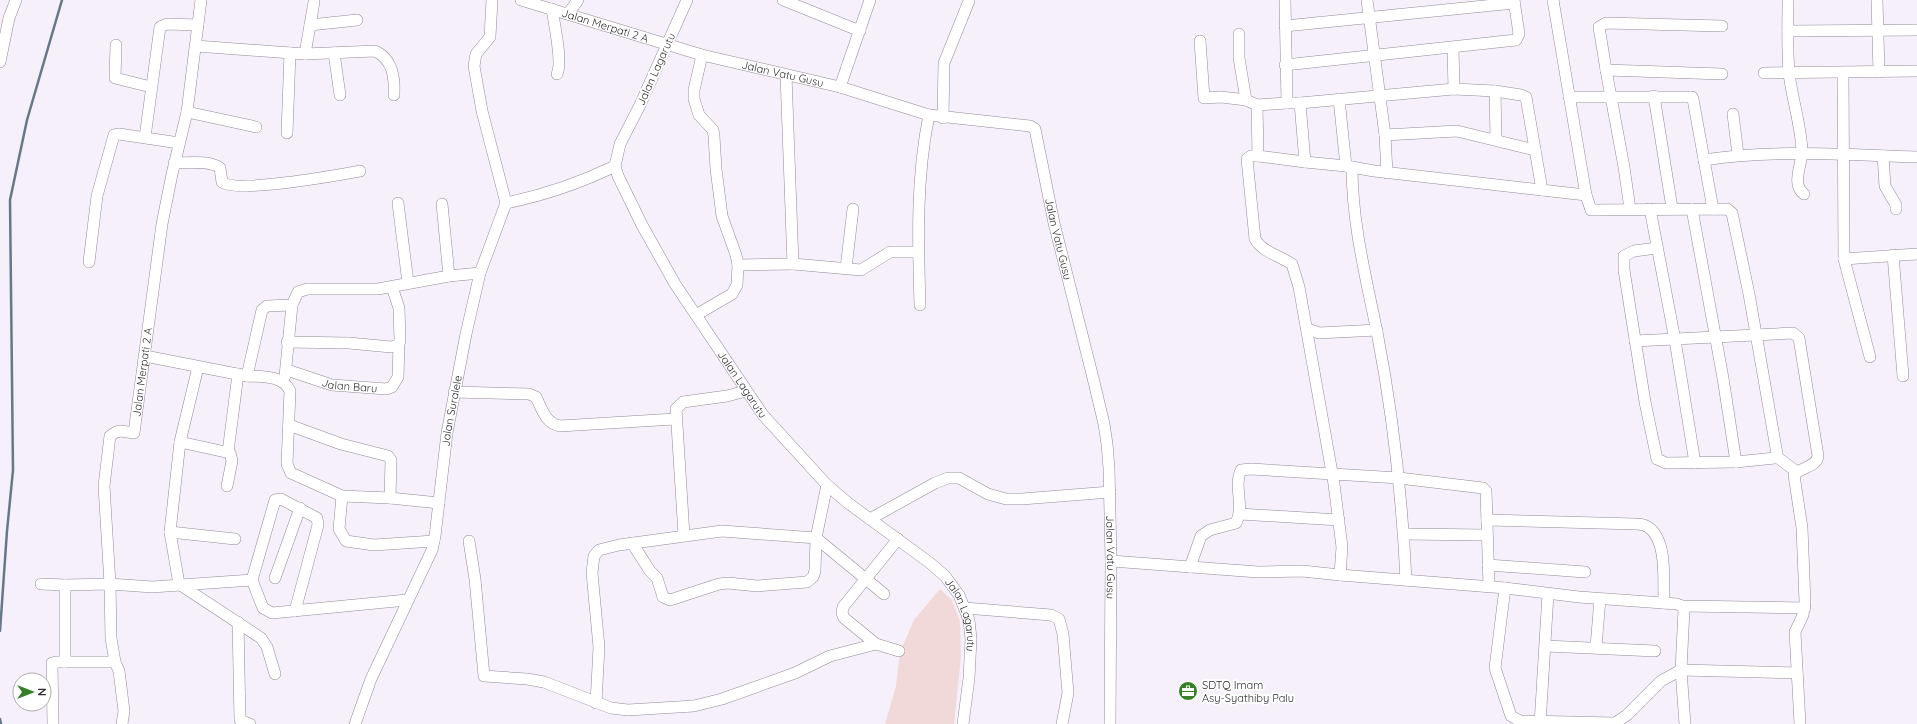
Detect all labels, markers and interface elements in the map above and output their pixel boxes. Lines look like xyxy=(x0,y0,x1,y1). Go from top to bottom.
street label: Jalan Merpati 2 A xyxy=(560,6,650,45)
street label: Jalan Lagarutu xyxy=(634,31,678,107)
street label: Jalan Vatu Gusu xyxy=(740,57,825,90)
street label: Jalan Vatu Gusu xyxy=(1042,197,1075,281)
street label: Jalan Merpati 2 A xyxy=(129,327,155,418)
street label: Jalan Lagarutu xyxy=(715,348,770,421)
street label: Jalan Suralele xyxy=(438,374,465,447)
street label: Jalan Baru xyxy=(320,375,378,395)
street label: Jalan Vatu Gusu xyxy=(1103,515,1118,599)
street label: Jalan Lagarutu xyxy=(942,575,978,652)
north arrow xyxy=(12,672,52,712)
place label: SDTQ Imam Asy-Syathiby Palu xyxy=(1202,678,1294,705)
office icon: SDTQ Imam Asy-Syathiby Palu xyxy=(1177,680,1199,702)
text: N xyxy=(35,688,49,696)

